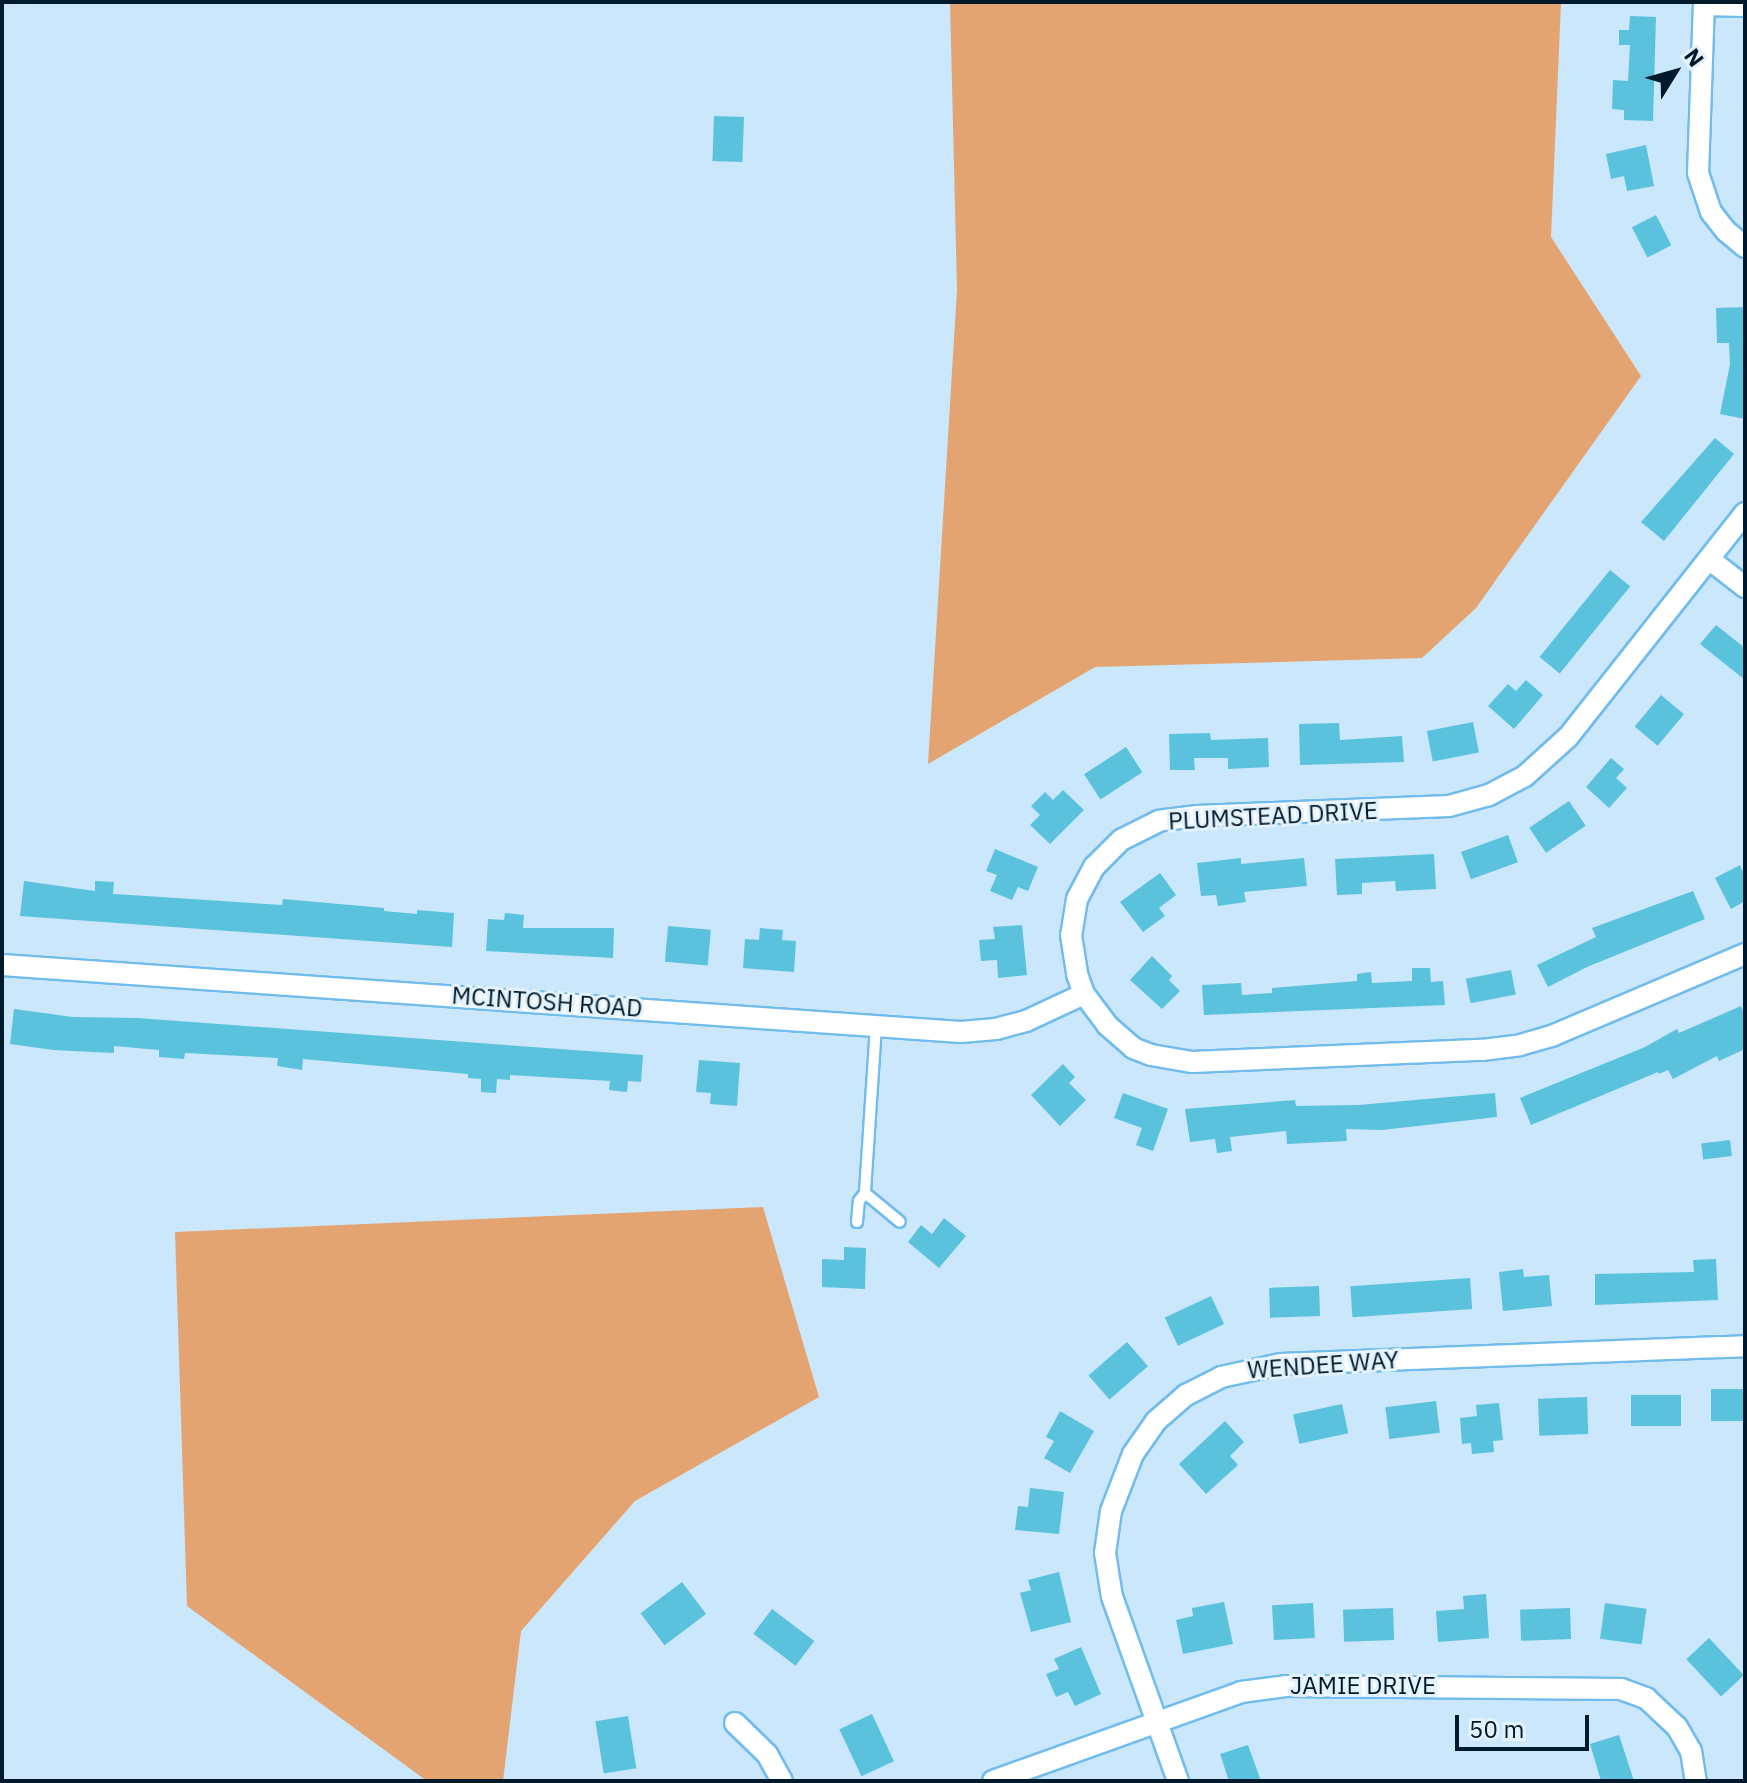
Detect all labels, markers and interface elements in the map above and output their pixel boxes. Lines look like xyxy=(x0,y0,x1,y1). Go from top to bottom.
north arrow xyxy=(1635,32,1715,112)
text: N xyxy=(1678,42,1711,72)
street label: PLUMSTEAD DRIVE xyxy=(1167,796,1379,836)
street label: MCINTOSH ROAD xyxy=(451,981,643,1023)
street label: WENDEE WAY xyxy=(1246,1345,1400,1385)
street label: JAMIE DRIVE xyxy=(1290,1672,1436,1700)
scale bar xyxy=(1459,1699,1593,1749)
text: 50 m xyxy=(1469,1713,1524,1745)

